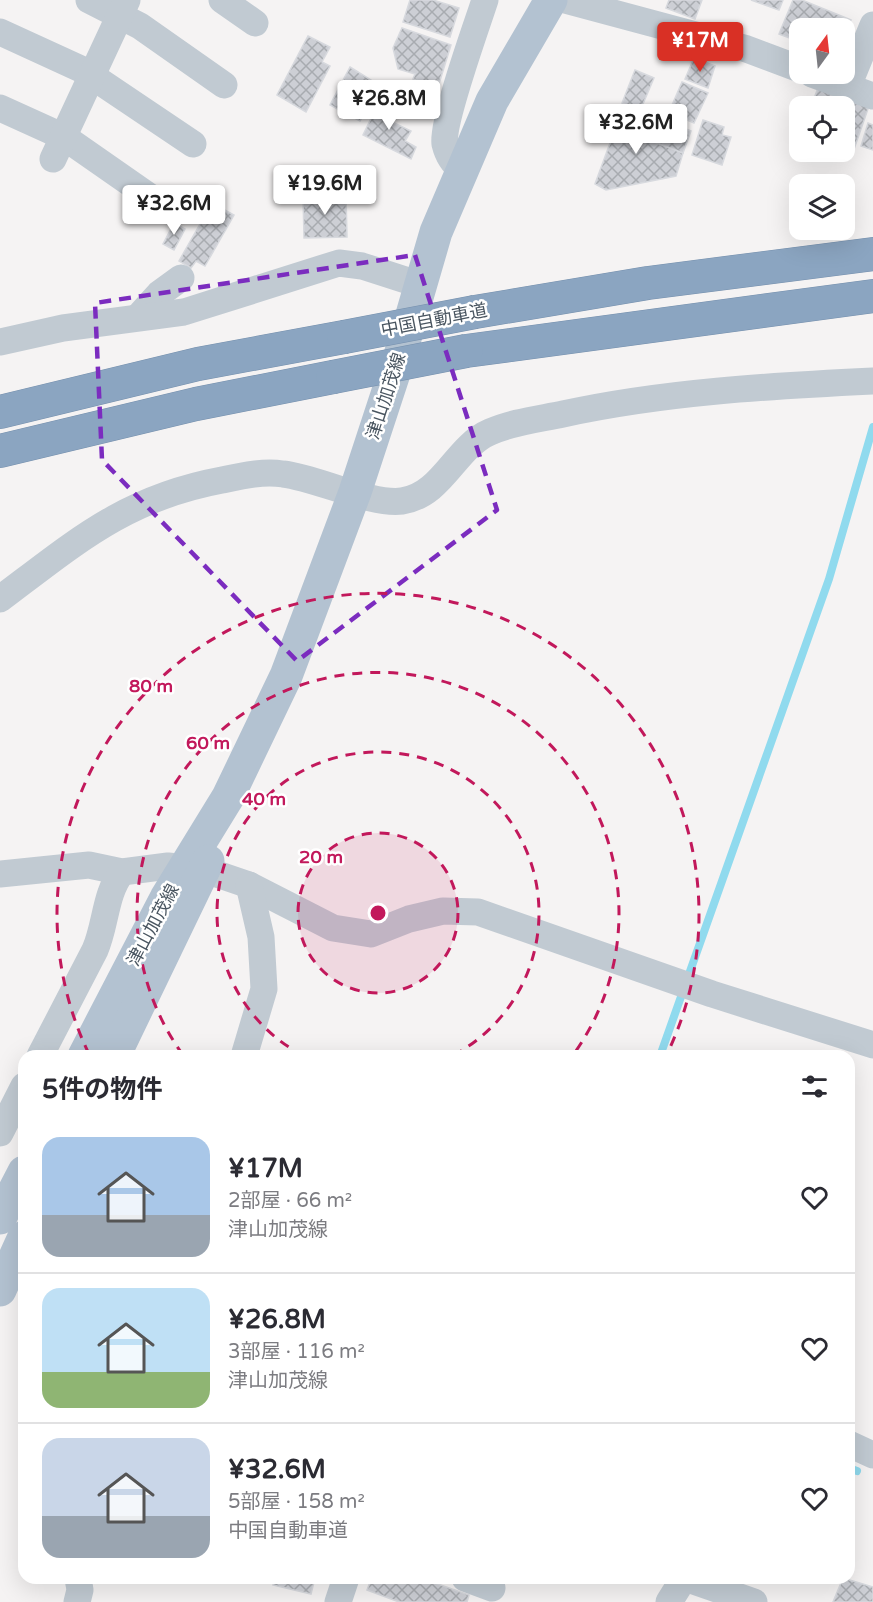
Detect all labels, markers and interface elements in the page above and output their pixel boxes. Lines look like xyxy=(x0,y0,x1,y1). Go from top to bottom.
north arrow xyxy=(789,18,855,84)
map controls xyxy=(789,18,855,240)
pin: ¥17M xyxy=(664,22,736,73)
text: ¥17M xyxy=(671,29,729,53)
pin: ¥26.8M xyxy=(340,80,438,131)
text: ¥26.8M xyxy=(351,87,427,111)
button: locate xyxy=(789,96,855,162)
pin: ¥32.6M xyxy=(587,104,685,155)
text: ¥32.6M xyxy=(598,111,674,135)
pin: ¥19.6M xyxy=(276,165,374,216)
text: ¥19.6M xyxy=(287,172,363,196)
button: layers xyxy=(789,174,855,240)
pin: ¥32.6M xyxy=(125,185,223,236)
text: ¥32.6M xyxy=(136,192,212,216)
street label: 中国自動車道 xyxy=(379,299,489,341)
street label: 津山加茂線 xyxy=(362,350,410,442)
text: 80 m xyxy=(129,675,173,697)
text: 60 m xyxy=(186,732,230,754)
text: 40 m xyxy=(242,788,286,810)
text: 20 m xyxy=(299,846,343,868)
street label: 津山加茂線 xyxy=(122,880,184,970)
centre of rings xyxy=(368,903,388,923)
icon: filters xyxy=(798,1070,831,1103)
text: 5件の物件 xyxy=(42,1074,162,1105)
text: ¥17M xyxy=(228,1153,303,1184)
icon: home xyxy=(90,1161,162,1233)
icon: heart xyxy=(798,1181,831,1214)
text: 2部屋 · 66 m² xyxy=(228,1189,352,1213)
text: 津山加茂線 xyxy=(228,1218,328,1242)
text: ¥26.8M xyxy=(228,1304,326,1335)
icon: home xyxy=(90,1312,162,1384)
icon: heart xyxy=(798,1332,831,1365)
text: 3部屋 · 116 m² xyxy=(228,1340,365,1364)
text: 津山加茂線 xyxy=(228,1369,328,1393)
text: ¥32.6M xyxy=(228,1454,326,1485)
icon: home xyxy=(90,1462,162,1534)
icon: heart xyxy=(798,1482,831,1515)
text: 5部屋 · 158 m² xyxy=(228,1490,365,1514)
text: 中国自動車道 xyxy=(228,1519,348,1543)

